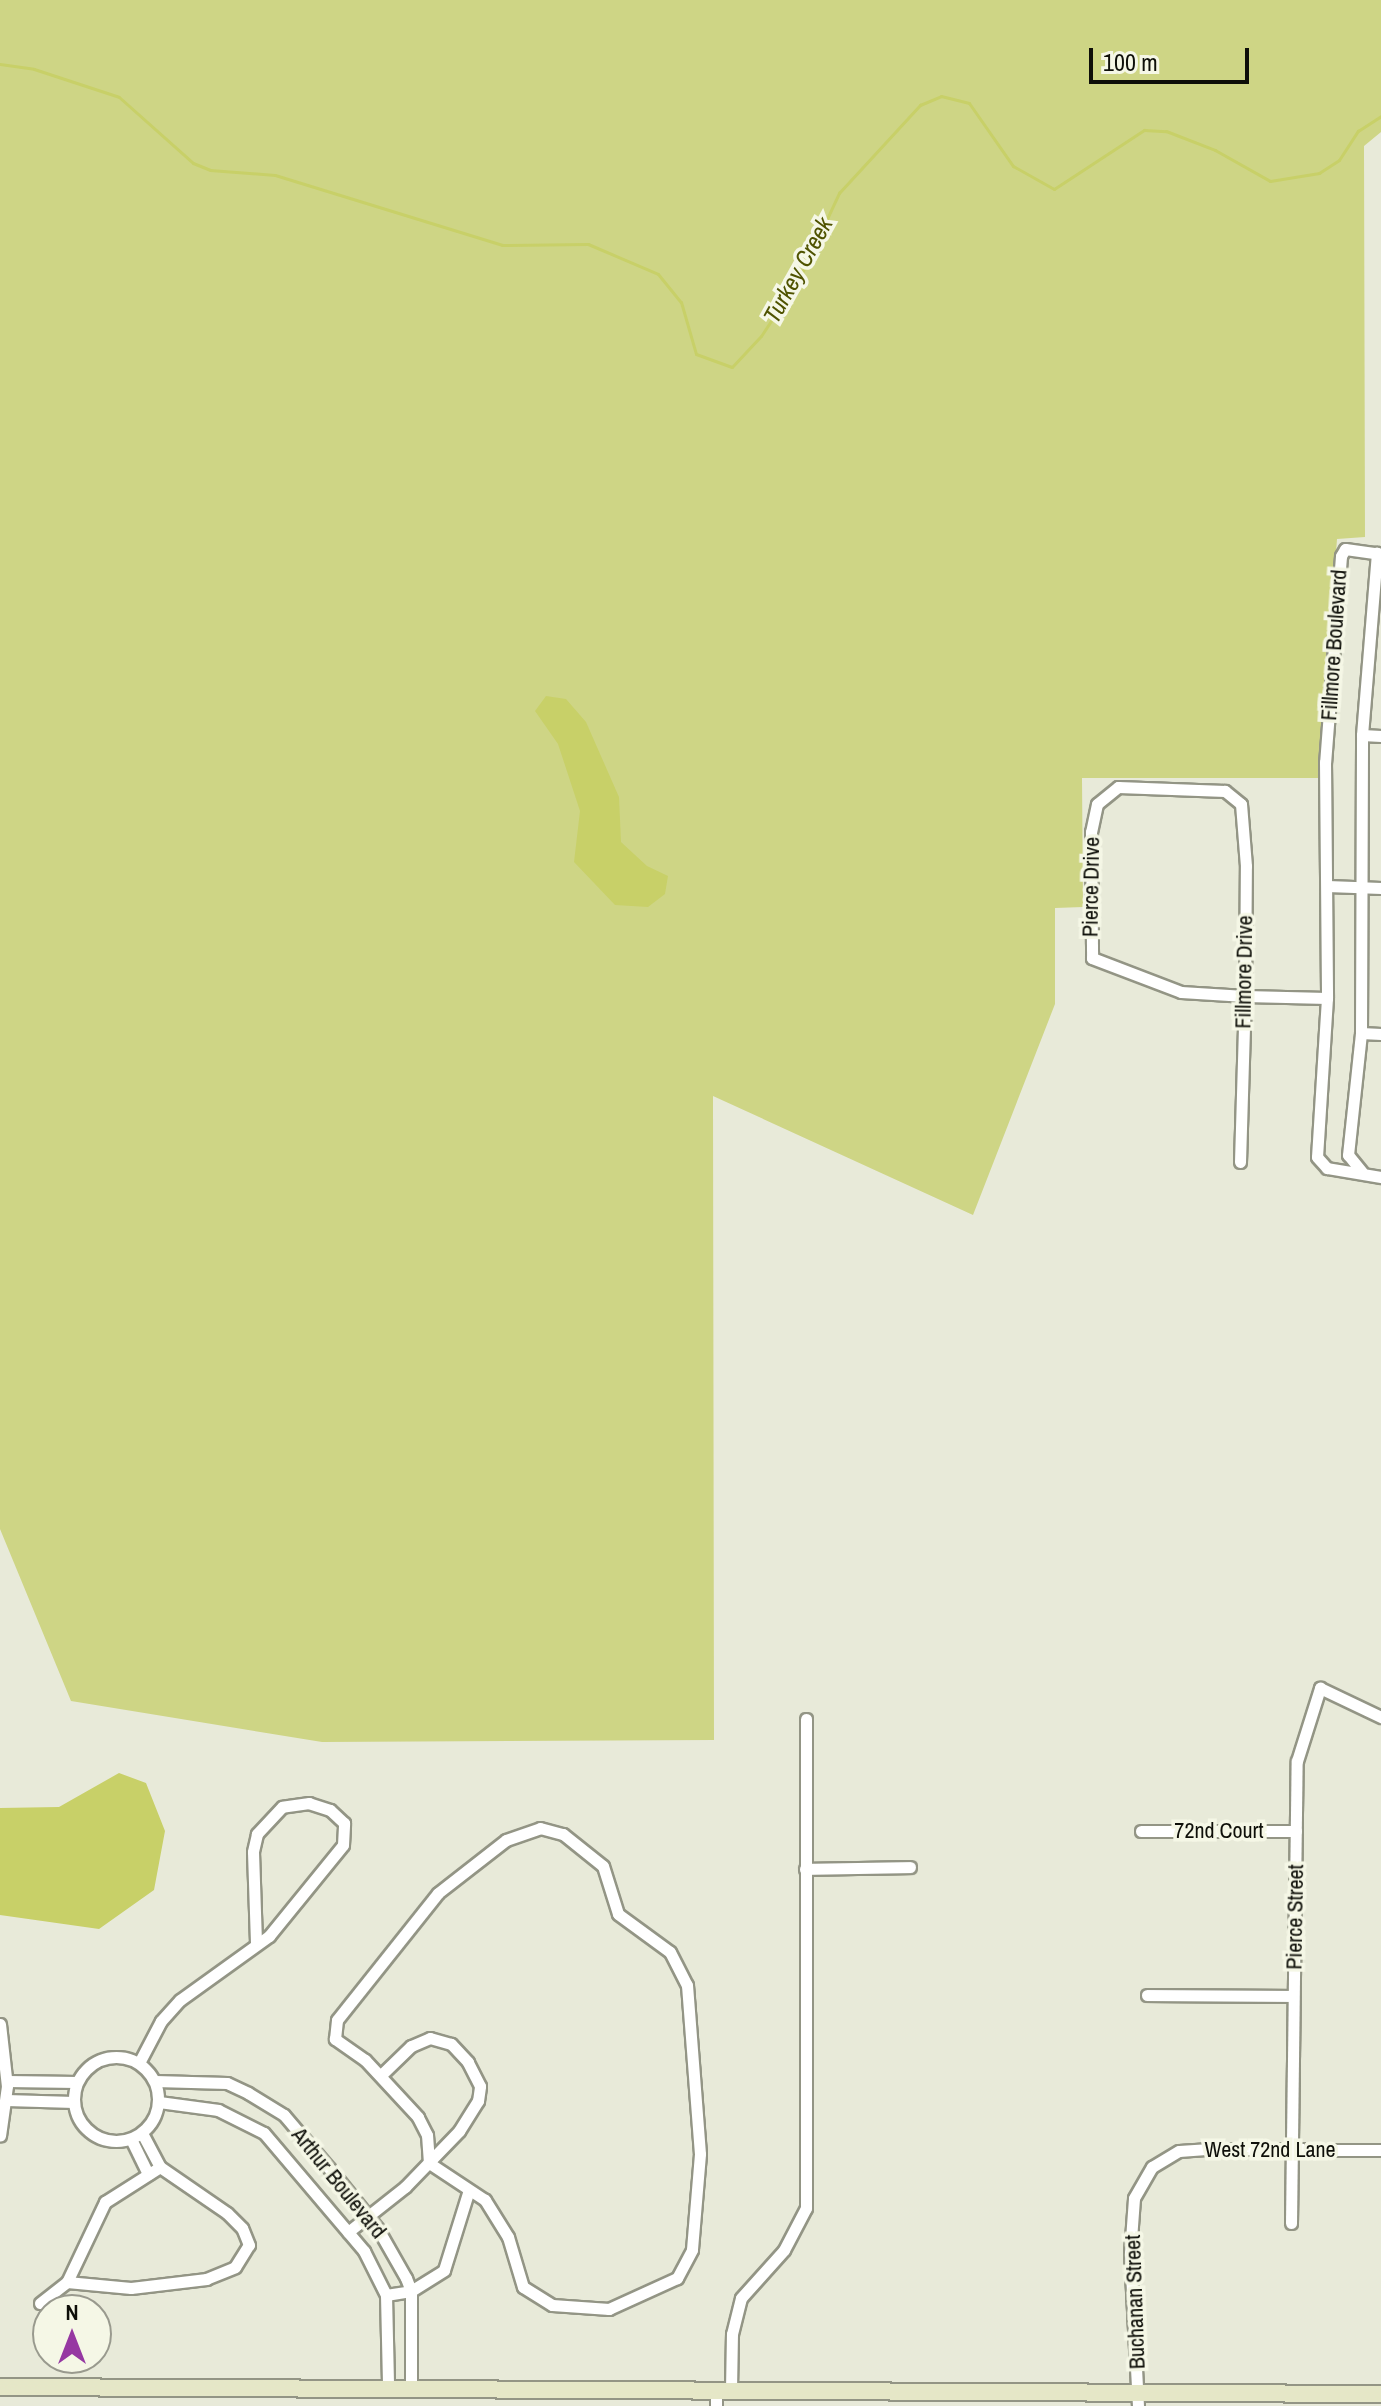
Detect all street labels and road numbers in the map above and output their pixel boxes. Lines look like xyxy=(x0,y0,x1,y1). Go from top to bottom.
street label: Fillmore Boulevard xyxy=(1316,569,1352,721)
street label: Pierce Drive xyxy=(1077,837,1105,937)
street label: Fillmore Drive xyxy=(1230,915,1258,1029)
street label: 72nd Court xyxy=(1174,1818,1264,1844)
street label: Pierce Street xyxy=(1281,1864,1309,1970)
street label: Arthur Boulevard xyxy=(286,2122,392,2244)
street label: West 72nd Lane xyxy=(1204,2137,1336,2163)
street label: Buchanan Street xyxy=(1119,2234,1151,2370)

